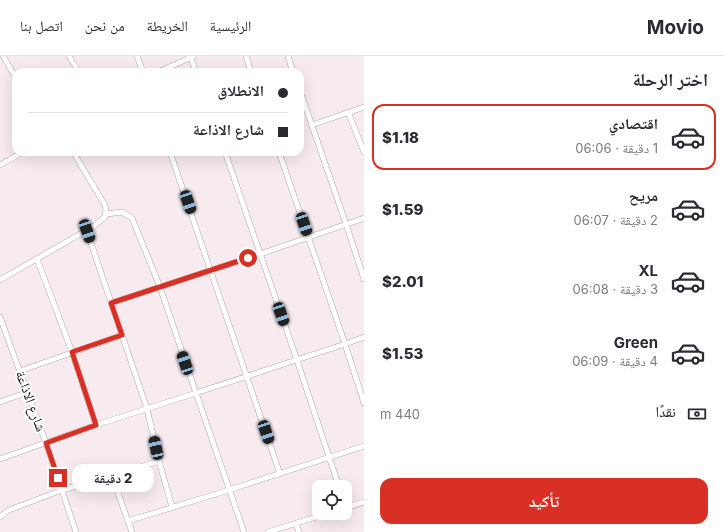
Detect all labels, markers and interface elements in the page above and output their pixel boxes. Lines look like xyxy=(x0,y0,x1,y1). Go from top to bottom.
text: Movio xyxy=(647,16,704,39)
text: اتصل بنا xyxy=(20,17,63,34)
text: من نحن xyxy=(85,17,125,34)
text: الخريطة xyxy=(147,17,188,34)
text: الرئيسية xyxy=(210,17,251,34)
text: اختر الرحلة xyxy=(633,69,708,90)
text: الانطلاق xyxy=(218,81,264,100)
text: اقتصادي xyxy=(609,114,658,133)
icon: car xyxy=(670,119,706,155)
text: شارع الاذاعة xyxy=(193,120,264,139)
text: $1.18 xyxy=(382,128,419,147)
text: 1 دقيقة · 06:06 xyxy=(575,140,658,156)
text: مريح xyxy=(629,186,658,205)
car xyxy=(178,189,198,215)
icon: car xyxy=(670,191,706,227)
text: $1.59 xyxy=(382,200,423,219)
car xyxy=(294,211,314,237)
text: 2 دقيقة · 06:07 xyxy=(574,212,658,228)
car xyxy=(77,218,97,244)
route start xyxy=(239,249,257,267)
text: XL xyxy=(638,261,658,280)
icon: car xyxy=(670,263,706,299)
text: $2.01 xyxy=(382,272,423,291)
text: 3 دقيقة · 06:08 xyxy=(573,281,658,297)
car xyxy=(271,301,291,327)
text: Green xyxy=(614,333,658,352)
icon: car xyxy=(670,335,706,371)
text: $1.53 xyxy=(382,344,423,363)
car xyxy=(175,350,195,376)
text: 4 دقيقة · 06:09 xyxy=(572,353,658,369)
street label: شارع الاذاعة xyxy=(11,368,50,434)
text: نقدًا xyxy=(655,402,676,421)
icon: cash xyxy=(686,403,708,425)
text: 440 m xyxy=(380,406,420,422)
car xyxy=(256,419,276,445)
car xyxy=(148,435,164,461)
callout: 2 دقيقة xyxy=(72,464,154,492)
route end xyxy=(49,469,67,487)
text: 2 دقيقة xyxy=(94,470,132,486)
button: تأكيد xyxy=(380,478,708,524)
map controls xyxy=(312,480,352,520)
button: locate xyxy=(312,480,352,520)

